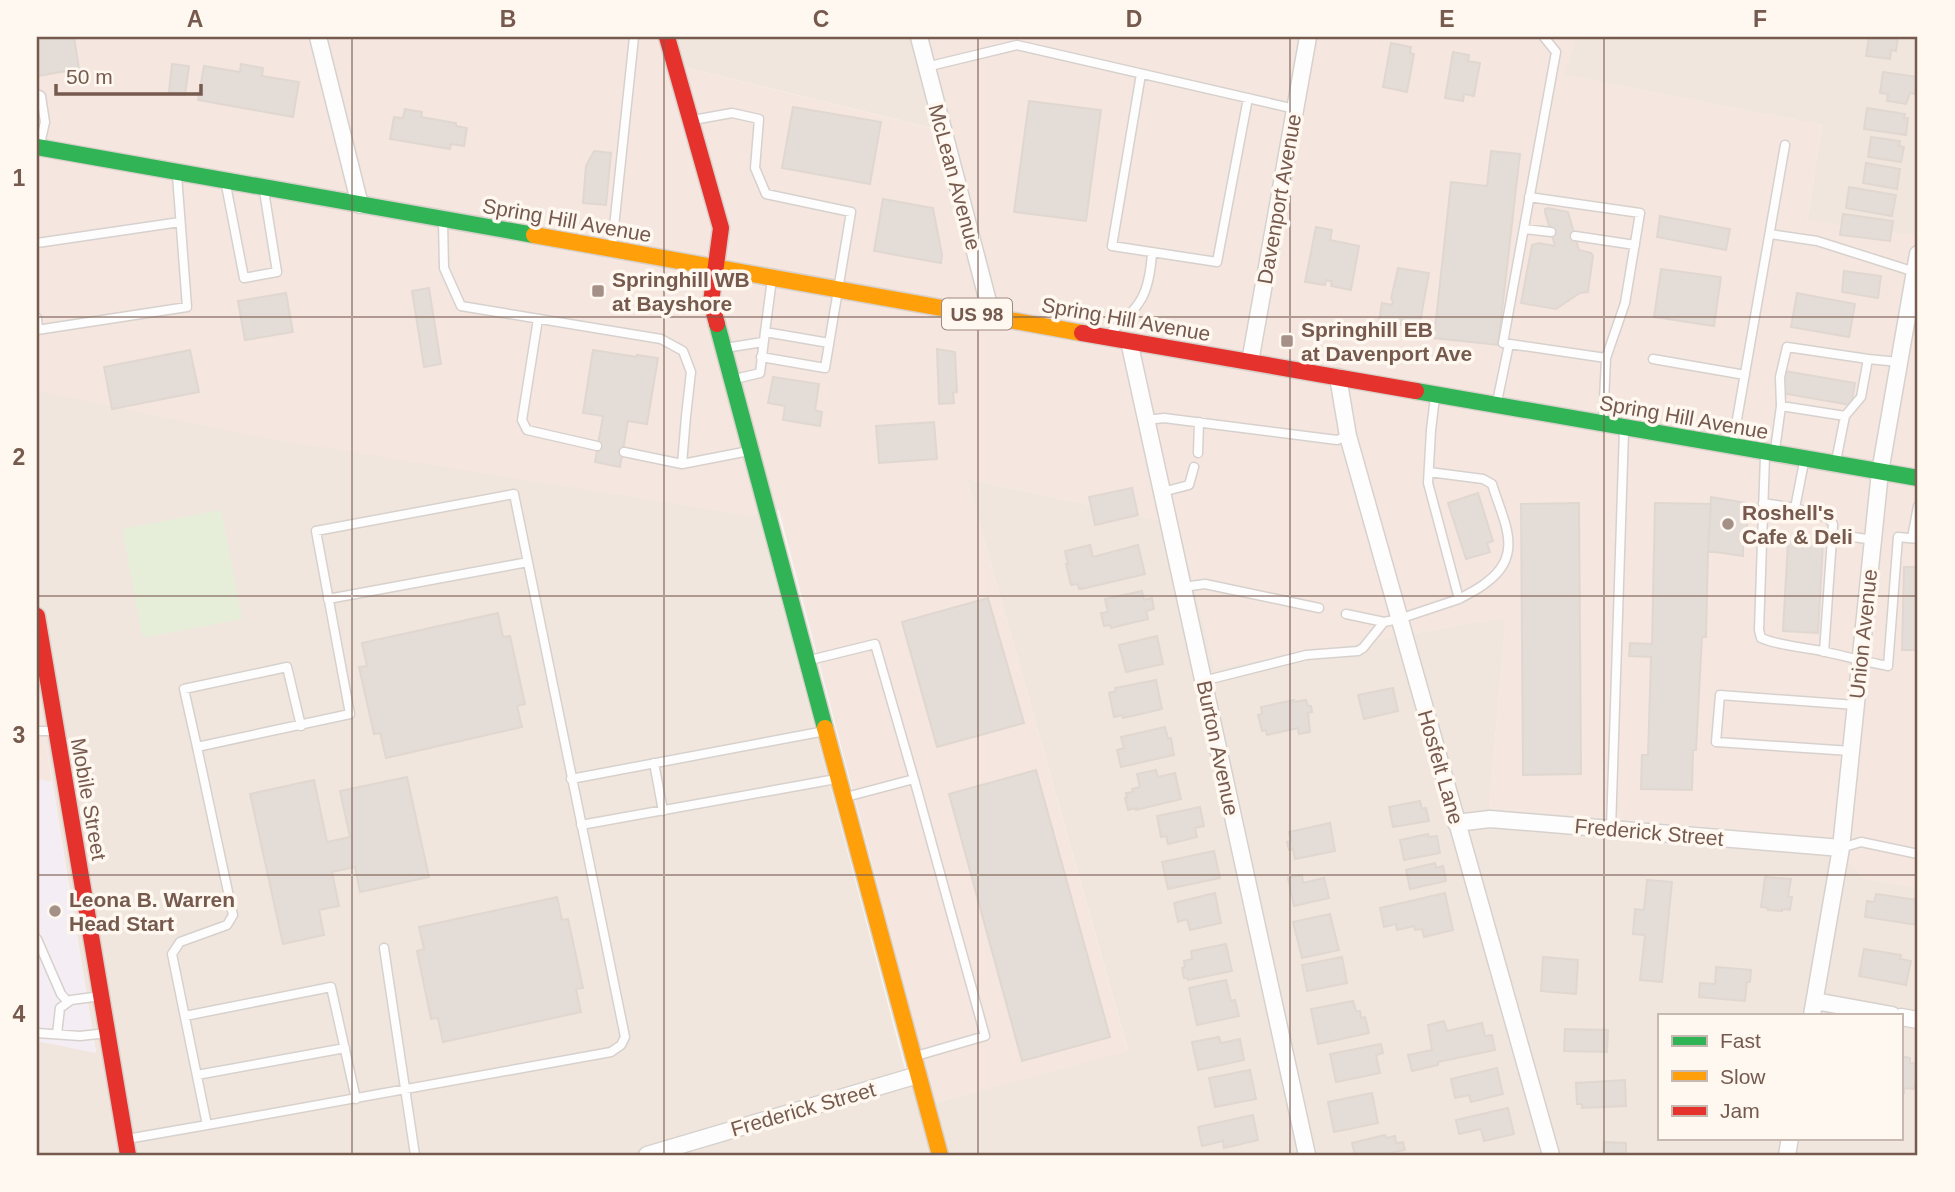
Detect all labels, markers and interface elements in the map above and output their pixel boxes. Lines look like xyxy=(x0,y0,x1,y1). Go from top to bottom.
text: A xyxy=(187,6,203,32)
text: B xyxy=(500,6,516,32)
text: C xyxy=(813,6,829,32)
text: D xyxy=(1126,6,1142,32)
text: E xyxy=(1439,6,1455,32)
text: F xyxy=(1753,6,1767,32)
scale bar xyxy=(56,52,201,96)
text: 50 m xyxy=(66,65,113,88)
street label: McLean Avenue xyxy=(924,101,986,253)
street label: Davenport Avenue xyxy=(1253,112,1305,286)
text: 1 xyxy=(13,165,26,191)
street label: Spring Hill Avenue xyxy=(481,194,653,246)
place label: Springhill WB at Bayshore xyxy=(612,268,750,315)
marker: Springhill WB at Bayshore xyxy=(590,283,606,299)
street label: Spring Hill Avenue xyxy=(1040,293,1212,345)
road number: US 98 xyxy=(942,298,1012,330)
place label: Springhill EB at Davenport Ave xyxy=(1301,318,1472,365)
marker: Springhill EB at Davenport Ave xyxy=(1279,333,1295,349)
street label: Spring Hill Avenue xyxy=(1598,391,1770,443)
text: 2 xyxy=(13,444,25,470)
place label: Roshell's Cafe & Deli xyxy=(1742,501,1853,548)
marker: Roshell's Cafe & Deli xyxy=(1720,516,1736,532)
street label: Union Avenue xyxy=(1845,568,1881,700)
street label: Burton Avenue xyxy=(1192,678,1244,818)
street label: Hosfelt Lane xyxy=(1414,707,1468,827)
text: 3 xyxy=(13,722,25,748)
street label: Mobile Street xyxy=(67,736,111,862)
street label: Frederick Street xyxy=(1574,814,1725,850)
place label: Leona B. Warren Head Start xyxy=(69,888,235,935)
marker: Leona B. Warren Head Start xyxy=(47,903,63,919)
text: 4 xyxy=(13,1001,26,1027)
legend xyxy=(1658,1014,1902,1140)
text: Fast xyxy=(1720,1029,1761,1052)
text: Slow xyxy=(1720,1065,1766,1088)
street label: Frederick Street xyxy=(728,1077,878,1141)
text: Jam xyxy=(1720,1099,1760,1122)

